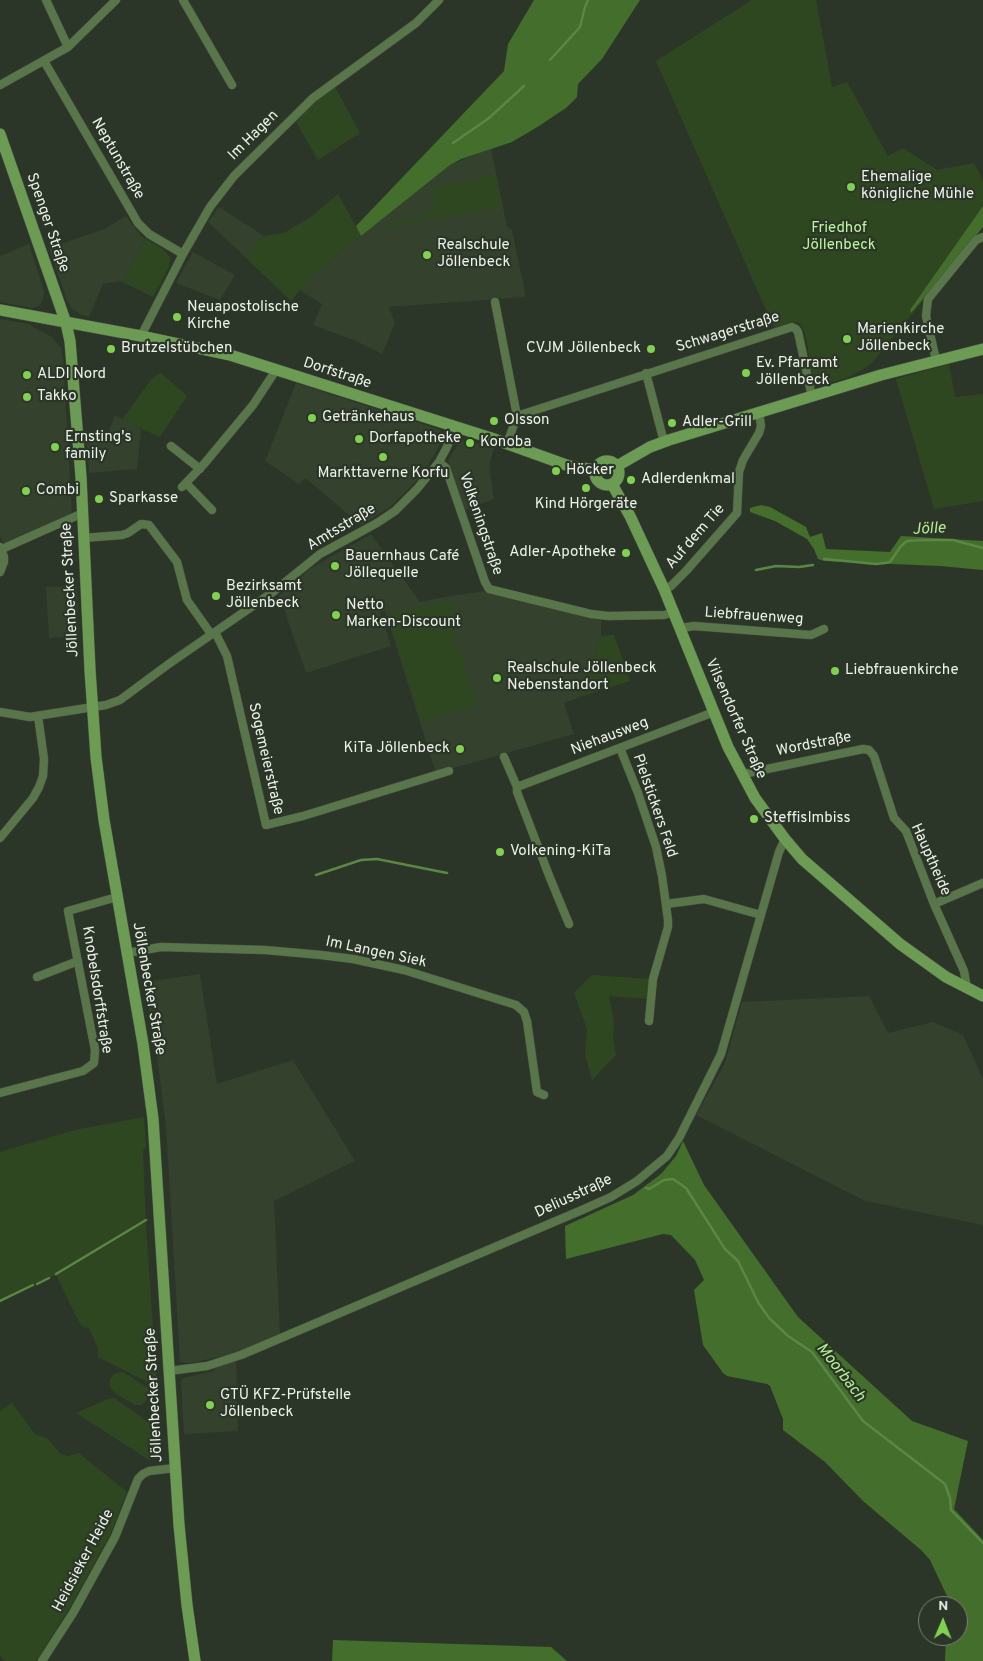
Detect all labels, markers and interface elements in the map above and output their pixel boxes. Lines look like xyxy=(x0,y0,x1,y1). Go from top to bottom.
street label: Im Hagen xyxy=(225,107,283,165)
street label: Neptunstraße xyxy=(86,115,148,203)
place label: Ehemalige königliche Mühle xyxy=(861,169,974,204)
street label: Spenger Straße xyxy=(22,171,72,275)
marker: Ehemalige königliche Mühle xyxy=(845,181,857,193)
park label: Friedhof Jöllenbeck xyxy=(802,220,876,255)
place label: Realschule Jöllenbeck xyxy=(437,237,511,272)
marker: Realschule Jöllenbeck xyxy=(421,249,433,261)
place label: Neuapostolische Kirche xyxy=(187,299,299,334)
street label: Schwagerstraße xyxy=(674,309,782,357)
marker: Neuapostolische Kirche xyxy=(171,311,183,323)
place label: Marienkirche Jöllenbeck xyxy=(857,321,944,356)
marker: Marienkirche Jöllenbeck xyxy=(841,333,853,345)
place label: Brutzelstübchen xyxy=(121,340,232,358)
place label: CVJM Jöllenbeck xyxy=(526,340,641,358)
marker: Brutzelstübchen xyxy=(105,343,117,355)
marker: CVJM Jöllenbeck xyxy=(645,343,657,355)
street label: Dorfstraße xyxy=(301,355,373,393)
place label: Ev. Pfarramt Jöllenbeck xyxy=(756,355,838,390)
place label: ALDI Nord xyxy=(37,366,106,384)
marker: Ev. Pfarramt Jöllenbeck xyxy=(740,367,752,379)
marker: ALDI Nord xyxy=(21,369,33,381)
place label: Takko xyxy=(37,388,77,406)
marker: Takko xyxy=(21,391,33,403)
place label: Getränkehaus xyxy=(322,409,415,427)
marker: Getränkehaus xyxy=(306,412,318,424)
place label: Olsson xyxy=(504,412,550,430)
place label: Adler-Grill xyxy=(682,414,752,432)
marker: Olsson xyxy=(488,415,500,427)
marker: Adler-Grill xyxy=(666,417,678,429)
place label: Ernsting's family xyxy=(65,429,132,464)
place label: Dorfapotheke xyxy=(369,430,461,448)
marker: Dorfapotheke xyxy=(353,433,365,445)
place label: Konoba xyxy=(480,434,531,452)
marker: Konoba xyxy=(464,437,476,449)
marker: Ernsting's family xyxy=(49,441,61,453)
marker: Markttaverne Korfu xyxy=(377,451,389,463)
place label: Höcker xyxy=(566,462,614,480)
place label: Markttaverne Korfu xyxy=(318,465,448,483)
marker: Höcker xyxy=(550,465,562,477)
street label: Volkeningstraße xyxy=(454,470,506,578)
place label: Adlerdenkmal xyxy=(641,471,735,489)
marker: Adlerdenkmal xyxy=(625,474,637,486)
place label: Combi xyxy=(36,482,79,500)
marker: Kind Hörgeräte xyxy=(580,482,592,494)
marker: Combi xyxy=(20,485,32,497)
place label: Sparkasse xyxy=(109,490,178,508)
marker: Sparkasse xyxy=(93,493,105,505)
place label: Kind Hörgeräte xyxy=(535,496,637,514)
street label: Amtsstraße xyxy=(304,500,380,556)
street label: Auf dem Tie xyxy=(663,501,729,573)
water label: Jölle xyxy=(912,520,946,540)
street label: Jöllenbecker Straße xyxy=(58,522,84,658)
place label: Adler-Apotheke xyxy=(509,544,616,562)
marker: Adler-Apotheke xyxy=(620,547,632,559)
place label: Bauernhaus Café Jöllequelle xyxy=(345,548,459,583)
marker: Bauernhaus Café Jöllequelle xyxy=(329,560,341,572)
place label: Bezirksamt Jöllenbeck xyxy=(226,578,302,613)
marker: Bezirksamt Jöllenbeck xyxy=(210,590,222,602)
place label: Netto Marken-Discount xyxy=(346,597,461,632)
street label: Liebfrauenweg xyxy=(704,605,804,629)
marker: Netto Marken-Discount xyxy=(330,609,342,621)
street label: Vilsendorfer Straße xyxy=(700,656,770,782)
place label: Realschule Jöllenbeck Nebenstandort xyxy=(507,660,657,695)
place label: Liebfrauenkirche xyxy=(845,662,958,680)
marker: Liebfrauenkirche xyxy=(829,665,841,677)
marker: Realschule Jöllenbeck Nebenstandort xyxy=(491,672,503,684)
street label: Sogemeierstraße xyxy=(243,701,287,817)
street label: Niehausweg xyxy=(569,714,651,760)
street label: Wordstraße xyxy=(775,729,853,761)
place label: KiTa Jöllenbeck xyxy=(344,740,450,758)
marker: KiTa Jöllenbeck xyxy=(454,743,466,755)
street label: Pielstickers Feld xyxy=(628,752,680,860)
place label: SteffisImbiss xyxy=(764,810,851,828)
marker: SteffisImbiss xyxy=(748,813,760,825)
street label: Hauptheide xyxy=(906,821,954,899)
place label: Volkening-KiTa xyxy=(510,843,611,861)
marker: Volkening-KiTa xyxy=(494,846,506,858)
street label: Jöllenbecker Straße xyxy=(127,921,169,1057)
street label: Knobelsdorffstraße xyxy=(77,925,115,1055)
street label: Im Langen Siek xyxy=(324,933,428,973)
street label: Deliusstraße xyxy=(533,1171,615,1223)
street label: Jöllenbecker Straße xyxy=(142,1327,168,1463)
water label: Moorbach xyxy=(811,1340,869,1406)
place label: GTÜ KFZ-Prüfstelle Jöllenbeck xyxy=(220,1387,351,1422)
marker: GTÜ KFZ-Prüfstelle Jöllenbeck xyxy=(204,1399,216,1411)
street label: Heidsieker Heide xyxy=(49,1507,119,1615)
north arrow xyxy=(918,1596,968,1646)
text: N xyxy=(938,1598,948,1615)

